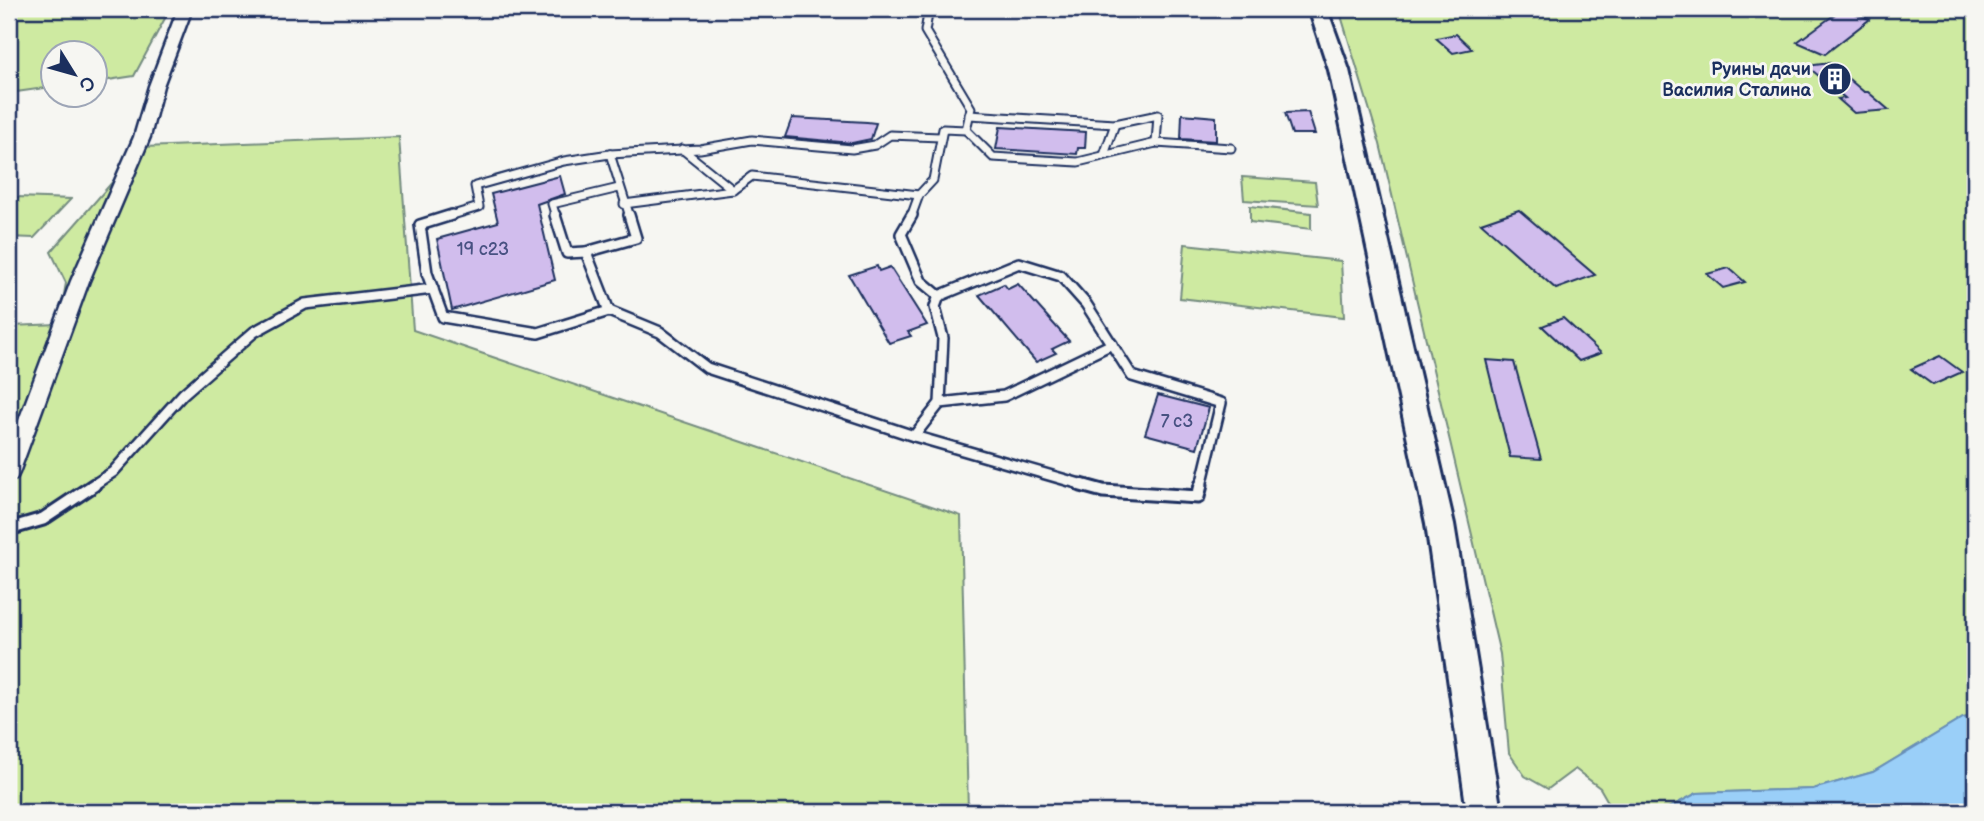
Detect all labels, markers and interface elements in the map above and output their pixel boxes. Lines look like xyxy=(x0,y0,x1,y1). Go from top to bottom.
north arrow xyxy=(38,38,108,108)
place label: Руины дачи Василия Сталина xyxy=(1662,59,1812,101)
building icon: Руины дачи Василия Сталина xyxy=(1816,60,1854,98)
text: С xyxy=(73,71,100,96)
house number: 19 с23 xyxy=(457,239,509,260)
house number: 7 с3 xyxy=(1161,411,1193,432)

